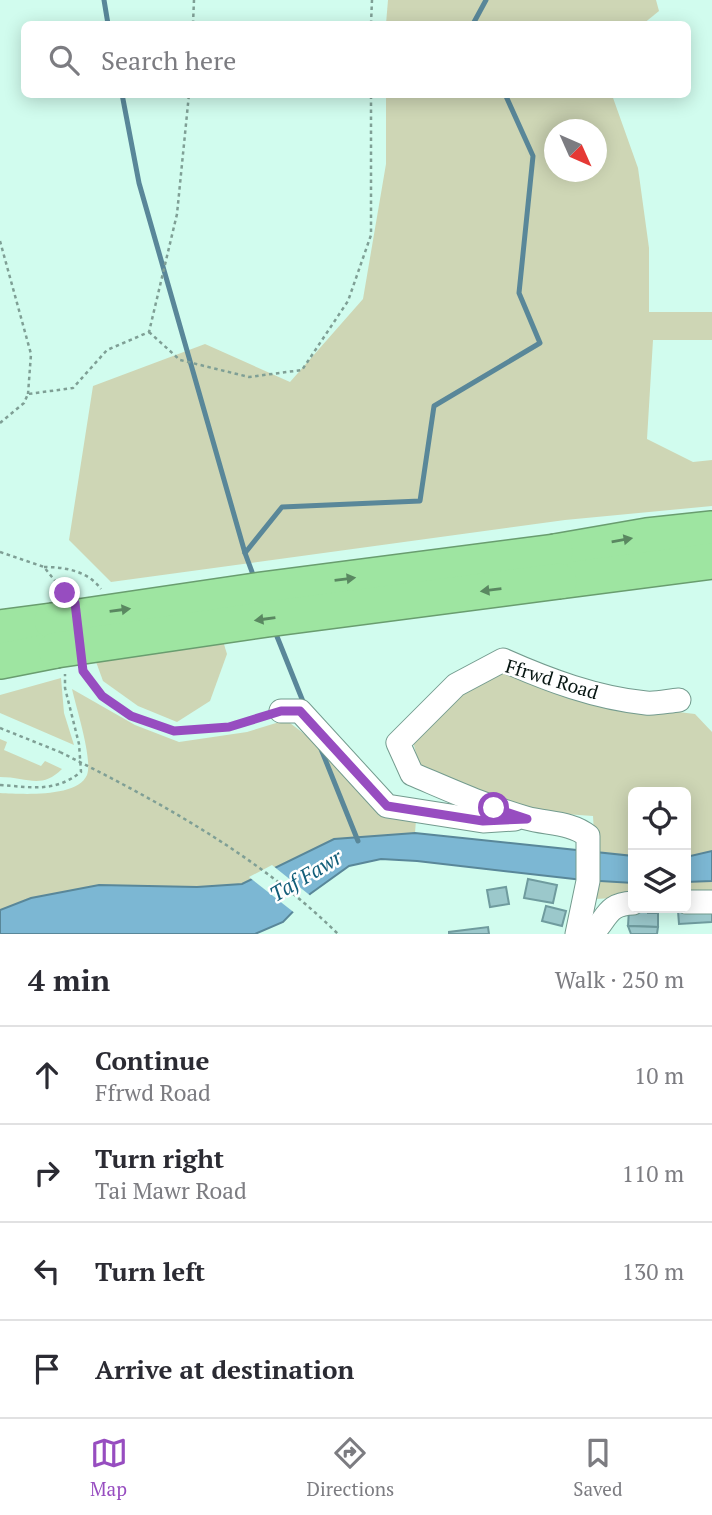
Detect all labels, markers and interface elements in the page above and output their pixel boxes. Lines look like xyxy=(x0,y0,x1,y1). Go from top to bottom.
search box xyxy=(21,21,691,98)
icon: search xyxy=(45,41,83,79)
text: Search here xyxy=(101,43,236,77)
north arrow xyxy=(544,119,607,182)
one-way arrow xyxy=(611,534,633,545)
one-way arrow xyxy=(334,573,356,584)
route end xyxy=(49,577,80,608)
one-way arrow xyxy=(480,584,502,595)
one-way arrow xyxy=(109,605,131,616)
one-way arrow xyxy=(254,614,276,625)
street label: Ffrwd Road xyxy=(503,653,602,705)
map controls xyxy=(628,787,691,913)
button: locate xyxy=(628,787,691,850)
route start xyxy=(478,792,509,823)
water label: Taf Fawr xyxy=(264,842,348,908)
button: layers xyxy=(628,850,691,913)
text: 4 min xyxy=(28,960,110,1000)
text: Walk · 250 m xyxy=(555,964,684,995)
text: Continue xyxy=(95,1043,209,1077)
icon: ahead xyxy=(28,1056,66,1094)
text: 10 m xyxy=(634,1060,684,1091)
text: Ffrwd Road xyxy=(95,1077,211,1108)
text: Turn right xyxy=(95,1141,224,1175)
icon: right xyxy=(28,1154,66,1192)
text: 110 m xyxy=(622,1158,684,1189)
text: Tai Mawr Road xyxy=(95,1175,247,1206)
icon: left xyxy=(28,1252,66,1290)
text: Turn left xyxy=(95,1254,205,1288)
text: 130 m xyxy=(622,1256,684,1287)
icon: arrive xyxy=(28,1350,66,1388)
text: Arrive at destination xyxy=(95,1352,354,1386)
tab: Map xyxy=(90,1434,128,1501)
tab: Directions xyxy=(307,1434,394,1501)
tab: Saved xyxy=(573,1434,622,1501)

